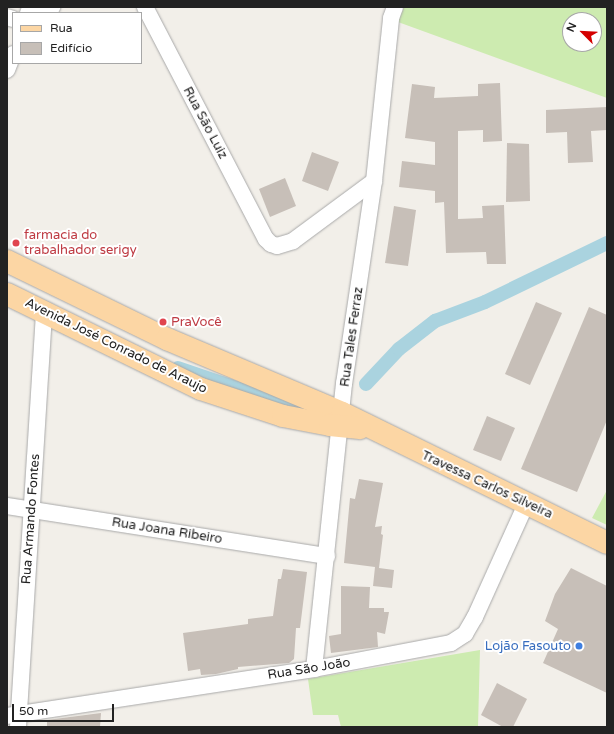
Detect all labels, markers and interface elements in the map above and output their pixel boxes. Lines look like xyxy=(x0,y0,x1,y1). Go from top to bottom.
legend xyxy=(12,12,142,64)
north arrow xyxy=(562,12,602,52)
text: Rua xyxy=(50,21,73,35)
text: N xyxy=(564,21,579,34)
text: Edifício xyxy=(50,41,92,55)
street label: Rua São Luiz xyxy=(179,84,231,162)
place label: farmacia do trabalhador serigy xyxy=(24,228,137,259)
marker: farmacia do trabalhador serigy xyxy=(11,238,21,248)
street label: Rua Tales Ferraz xyxy=(337,286,367,388)
street label: Avenida José Conrado de Araujo xyxy=(22,295,210,397)
place label: PraVocê xyxy=(171,314,222,330)
marker: PraVocê xyxy=(158,317,168,327)
street label: Travessa Carlos Silveira xyxy=(419,448,555,522)
street label: Rua Armando Fontes xyxy=(19,453,43,585)
street label: Rua Joana Ribeiro xyxy=(111,515,223,547)
place label: Lojão Fasouto xyxy=(485,638,571,654)
marker: Lojão Fasouto xyxy=(574,641,584,651)
street label: Rua São João xyxy=(266,655,352,683)
scale bar xyxy=(14,696,116,722)
text: 50 m xyxy=(19,704,48,718)

